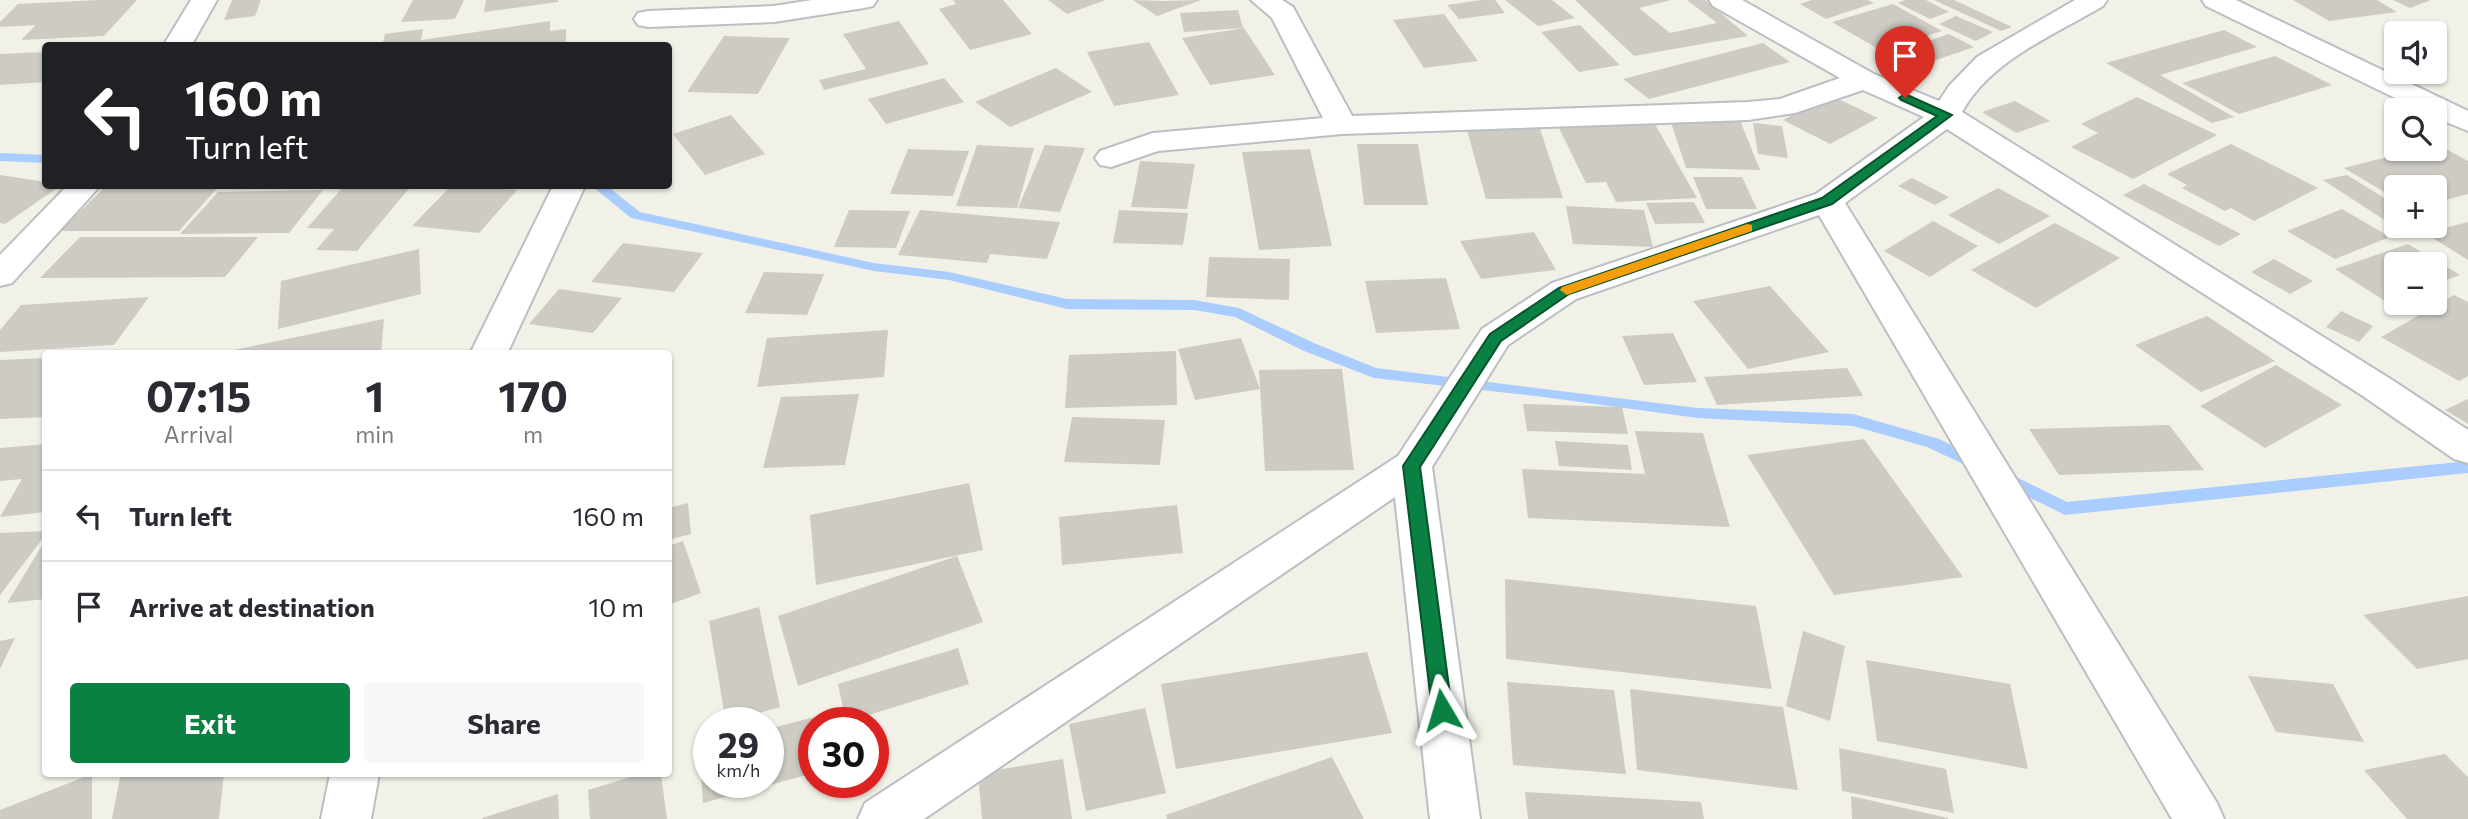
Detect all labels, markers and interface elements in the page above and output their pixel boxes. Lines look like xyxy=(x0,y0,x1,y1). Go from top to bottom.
map controls xyxy=(2384,21,2447,315)
button: sound xyxy=(2384,21,2447,84)
pin xyxy=(1875,26,1935,98)
icon: arrive xyxy=(1886,37,1924,75)
text: 160 m xyxy=(185,66,322,126)
icon: left xyxy=(70,70,161,161)
button: search xyxy=(2384,98,2447,161)
text: Turn left xyxy=(185,126,309,166)
button: + xyxy=(2384,175,2447,238)
button: − xyxy=(2384,252,2447,315)
text: 07:15 xyxy=(146,369,251,421)
text: 1 xyxy=(365,369,384,421)
text: 170 xyxy=(498,369,568,421)
text: Arrival xyxy=(164,420,233,448)
text: min xyxy=(355,420,394,448)
text: m xyxy=(523,420,543,448)
icon: left xyxy=(70,497,108,535)
text: Turn left xyxy=(129,500,232,531)
text: 160 m xyxy=(572,500,644,531)
icon: arrive xyxy=(70,588,108,626)
text: Arrive at destination xyxy=(129,591,375,622)
text: 10 m xyxy=(588,591,644,622)
position arrow xyxy=(1405,673,1479,747)
button: Exit xyxy=(70,683,350,763)
button: Share xyxy=(364,683,644,763)
speed limit sign: 30 xyxy=(798,707,889,798)
text: 29 xyxy=(718,722,759,765)
text: km/h xyxy=(717,759,760,781)

